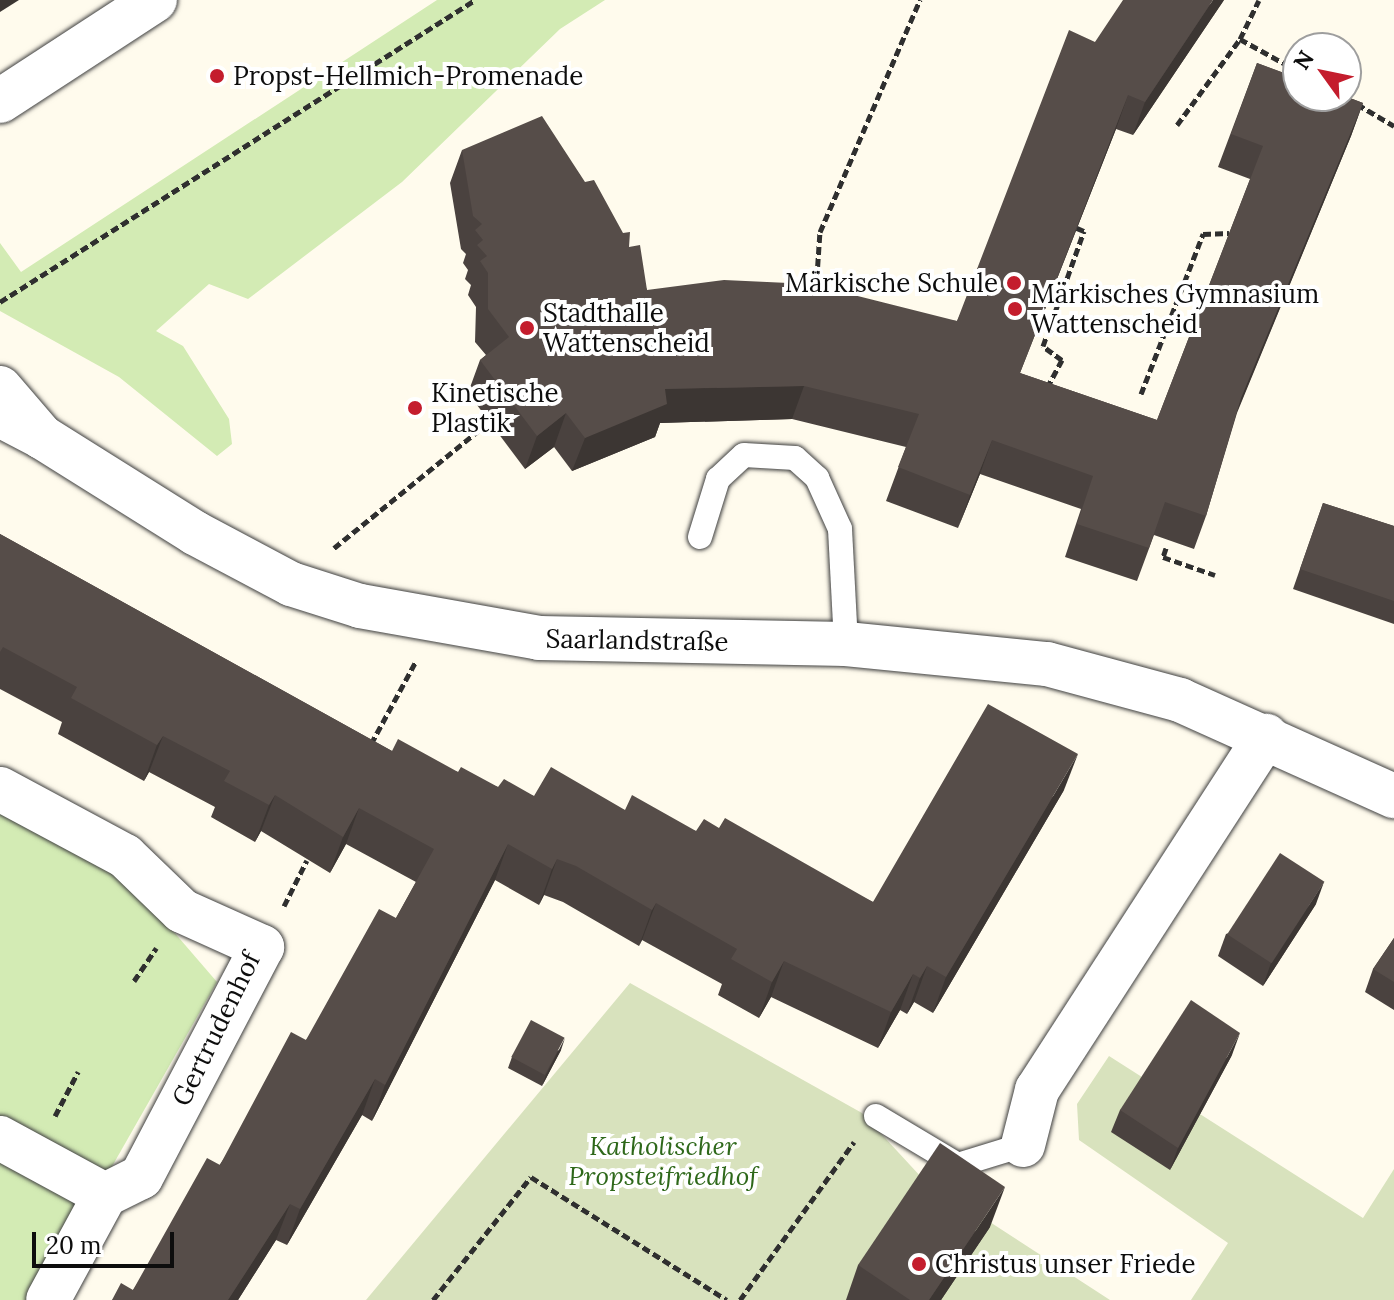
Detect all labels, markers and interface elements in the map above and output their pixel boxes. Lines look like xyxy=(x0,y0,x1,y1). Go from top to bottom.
north arrow xyxy=(1282,32,1362,112)
text: N xyxy=(1287,45,1320,75)
place label: Propst-Hellmich-Promenade xyxy=(233,60,583,92)
marker: Propst-Hellmich-Promenade xyxy=(208,67,226,85)
place label: Märkische Schule xyxy=(785,267,998,299)
marker: Märkische Schule xyxy=(1005,274,1023,292)
place label: Märkisches Gymnasium Wattenscheid xyxy=(1031,278,1319,340)
place label: Stadthalle Wattenscheid xyxy=(543,297,710,358)
marker: Märkisches Gymnasium Wattenscheid xyxy=(1006,300,1024,318)
marker: Stadthalle Wattenscheid xyxy=(518,319,536,337)
place label: Kinetische Plastik xyxy=(431,377,559,438)
marker: Kinetische Plastik xyxy=(406,399,424,417)
street label: Saarlandstraße xyxy=(545,623,729,657)
street label: Gertrudenhof xyxy=(165,947,267,1111)
park label: Katholischer Propsteifriedhof xyxy=(568,1130,758,1192)
scale bar xyxy=(36,1216,178,1266)
text: 20 m xyxy=(46,1230,102,1261)
place label: Christus unser Friede xyxy=(935,1248,1195,1280)
marker: Christus unser Friede xyxy=(910,1255,928,1273)

